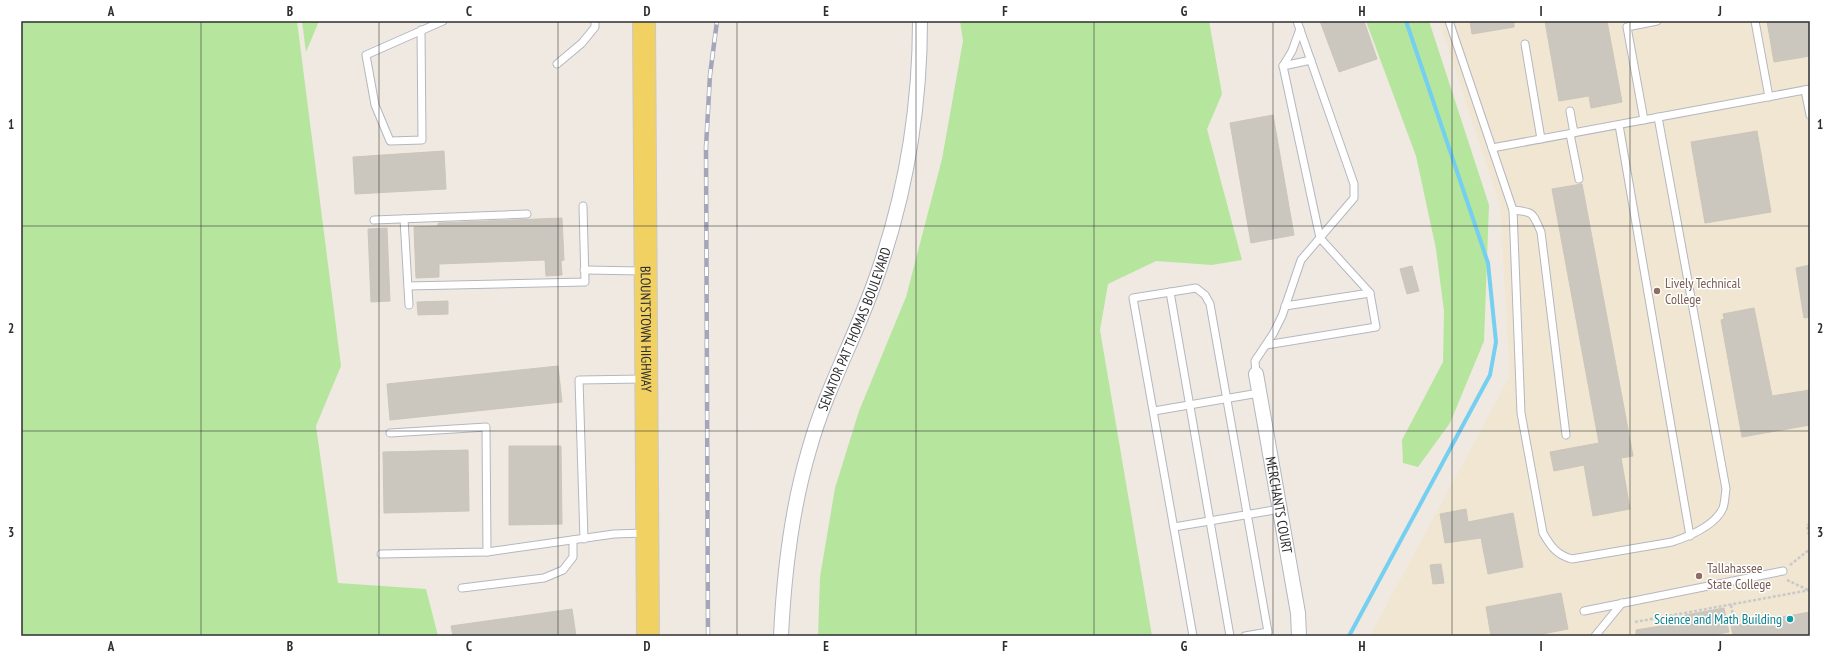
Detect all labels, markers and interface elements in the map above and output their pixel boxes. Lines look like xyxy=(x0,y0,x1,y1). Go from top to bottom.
text: A xyxy=(107,3,115,20)
text: B xyxy=(287,3,293,20)
text: C xyxy=(466,3,472,20)
text: D xyxy=(644,3,651,20)
text: E xyxy=(823,3,829,20)
text: F xyxy=(1002,3,1008,20)
text: G xyxy=(1181,3,1188,20)
text: H xyxy=(1359,3,1366,20)
text: I xyxy=(1539,3,1543,20)
text: J xyxy=(1717,3,1722,20)
text: 1 xyxy=(8,116,14,133)
text: 1 xyxy=(1817,116,1823,133)
street label: SENATOR PAT THOMAS BOULEVARD xyxy=(814,245,895,413)
street label: BLOUNTSTOWN HIGHWAY xyxy=(637,266,655,393)
place label: Lively Technical College xyxy=(1665,274,1741,308)
marker: Lively Technical College xyxy=(1652,286,1662,296)
text: 2 xyxy=(8,320,14,337)
text: 2 xyxy=(1817,320,1823,337)
street label: MERCHANTS COURT xyxy=(1262,455,1296,556)
text: 3 xyxy=(8,524,14,541)
text: 3 xyxy=(1817,524,1823,541)
place label: Tallahassee State College xyxy=(1707,559,1771,593)
marker: Tallahassee State College xyxy=(1694,571,1704,581)
place label: Science and Math Building xyxy=(1654,610,1782,628)
marker: Science and Math Building xyxy=(1785,614,1795,624)
text: A xyxy=(107,638,115,655)
text: B xyxy=(287,638,293,655)
text: C xyxy=(466,638,472,655)
text: D xyxy=(644,638,651,655)
text: E xyxy=(823,638,829,655)
text: F xyxy=(1002,638,1008,655)
text: G xyxy=(1181,638,1188,655)
text: H xyxy=(1359,638,1366,655)
text: I xyxy=(1539,638,1543,655)
text: J xyxy=(1717,638,1722,655)

